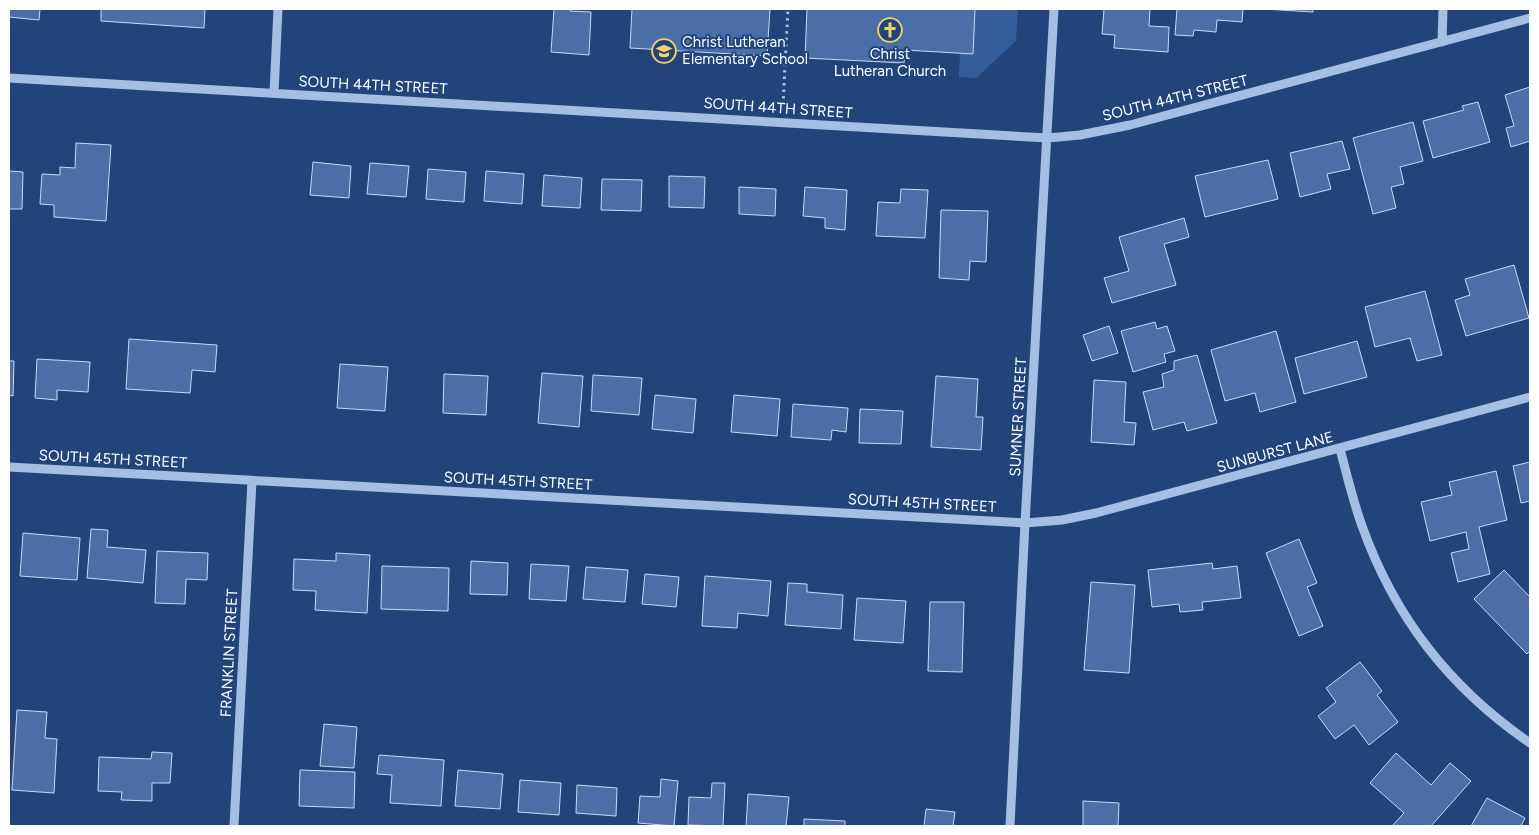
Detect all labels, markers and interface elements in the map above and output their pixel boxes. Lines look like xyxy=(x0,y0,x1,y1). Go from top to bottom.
church icon: Christ Lutheran Church xyxy=(877,17,903,43)
place label: Christ Lutheran Elementary School xyxy=(682,33,808,68)
school or university icon: Christ Lutheran Elementary School xyxy=(651,38,677,64)
place label: Christ Lutheran Church xyxy=(834,45,946,80)
street label: SOUTH 44TH STREET xyxy=(1100,71,1250,125)
street label: SOUTH 44TH STREET xyxy=(298,72,449,98)
street label: SOUTH 44TH STREET xyxy=(703,94,854,122)
street label: SUMNER STREET xyxy=(1006,356,1030,477)
street label: SUNBURST LANE xyxy=(1215,428,1335,476)
street label: SOUTH 45TH STREET xyxy=(38,446,188,472)
street label: SOUTH 45TH STREET xyxy=(443,468,593,494)
street label: SOUTH 45TH STREET xyxy=(847,490,997,516)
street label: FRANKLIN STREET xyxy=(217,588,241,718)

